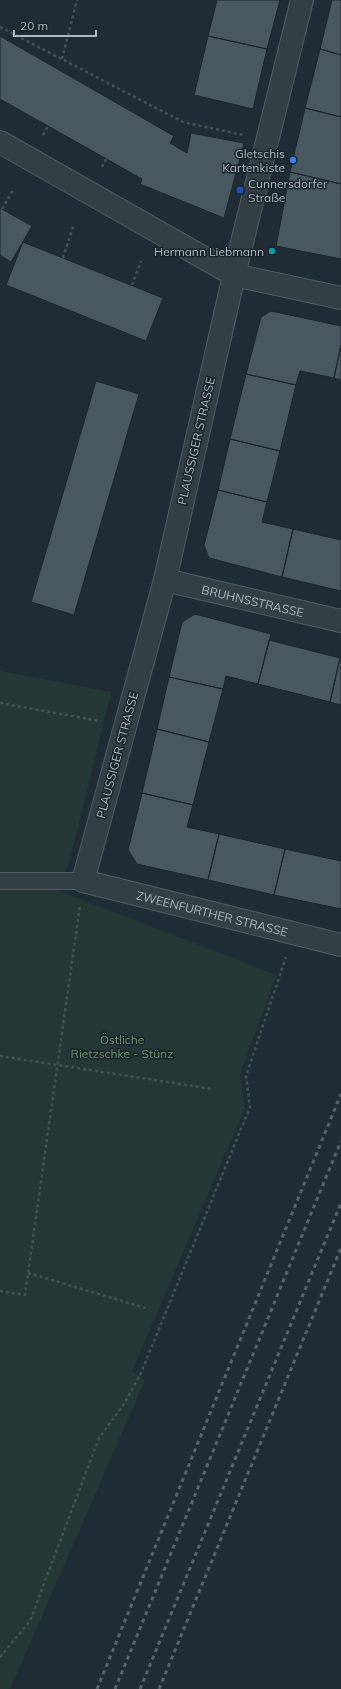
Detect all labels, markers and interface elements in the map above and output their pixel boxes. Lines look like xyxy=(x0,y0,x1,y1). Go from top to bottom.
scale bar xyxy=(14,12,96,38)
text: 20 m xyxy=(20,18,48,33)
place label: Gletschis Kartenkiste xyxy=(222,146,285,175)
marker: Gletschis Kartenkiste xyxy=(288,155,298,165)
place label: Cunnersdorfer Straße xyxy=(248,176,328,205)
marker: Cunnersdorfer Straße xyxy=(235,185,245,195)
place label: Hermann Liebmann xyxy=(154,244,264,259)
marker: Hermann Liebmann xyxy=(267,246,277,256)
street label: PLAUSSIGER STRASSE xyxy=(174,376,218,506)
street label: BRUHNSSTRASSE xyxy=(200,581,305,620)
street label: PLAUSSIGER STRASSE xyxy=(93,690,141,820)
street label: ZWEENFURTHER STRASSE xyxy=(135,887,289,939)
park label: Östliche Rietzschke - Stünz xyxy=(71,1032,173,1061)

